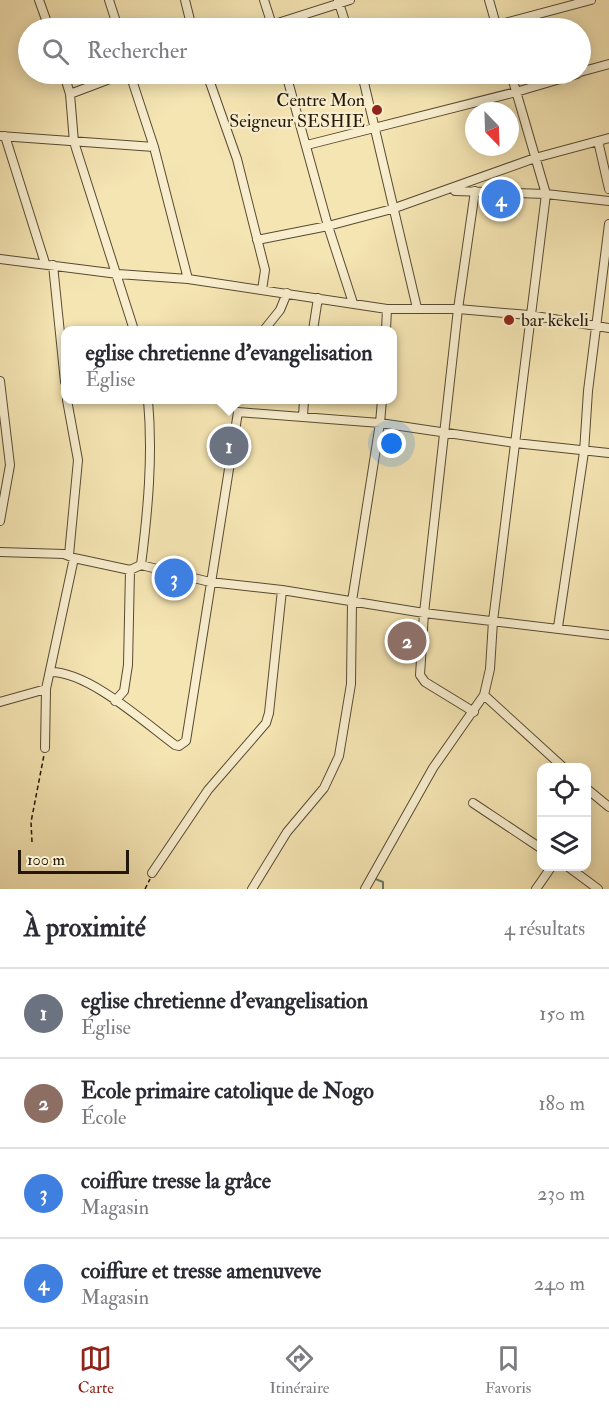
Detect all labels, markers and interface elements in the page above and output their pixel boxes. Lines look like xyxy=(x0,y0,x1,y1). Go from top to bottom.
search box xyxy=(18,18,591,84)
icon: search xyxy=(39,35,72,68)
text: Rechercher xyxy=(87,37,187,65)
place label: Centre Mon Seigneur SESHIE xyxy=(229,89,365,133)
north arrow xyxy=(465,102,519,156)
marker: Centre Mon Seigneur SESHIE xyxy=(370,103,384,117)
pin: 4 xyxy=(482,176,520,222)
place label: bar kekeli xyxy=(521,309,589,332)
marker: bar kekeli xyxy=(502,313,516,327)
popup xyxy=(61,326,397,404)
text: eglise chretienne d'evangelisation xyxy=(86,339,372,367)
text: Église xyxy=(86,367,135,392)
pin: 1 xyxy=(210,424,248,468)
your location xyxy=(377,429,406,458)
pin: 3 xyxy=(154,556,194,600)
pin: 2 xyxy=(388,618,426,664)
map controls xyxy=(537,763,591,871)
button: locate xyxy=(537,763,591,817)
button: layers xyxy=(537,817,591,871)
scale bar xyxy=(18,847,129,874)
text: 100 m xyxy=(27,850,65,870)
text: À proximité xyxy=(24,912,146,944)
text: 4 résultats xyxy=(504,916,585,941)
text: eglise chretienne d'evangelisation xyxy=(81,987,368,1015)
text: 1 xyxy=(40,1001,47,1026)
text: 150 m xyxy=(539,1001,585,1026)
text: Église xyxy=(81,1015,131,1040)
text: Ecole primaire catolique de Nogo xyxy=(81,1077,374,1105)
text: 2 xyxy=(38,1091,49,1116)
text: 180 m xyxy=(538,1091,585,1116)
text: École xyxy=(81,1105,126,1130)
text: coiffure tresse la grâce xyxy=(81,1167,271,1195)
text: 3 xyxy=(40,1181,47,1206)
text: 230 m xyxy=(537,1181,585,1206)
text: Magasin xyxy=(81,1195,149,1220)
text: coiffure et tresse amenuveve xyxy=(81,1257,321,1285)
text: 4 xyxy=(38,1271,49,1296)
text: 240 m xyxy=(534,1271,585,1296)
text: Magasin xyxy=(81,1285,149,1310)
tab: Carte xyxy=(78,1342,114,1398)
tab: Itinéraire xyxy=(269,1342,329,1398)
tab: Favoris xyxy=(485,1342,531,1398)

